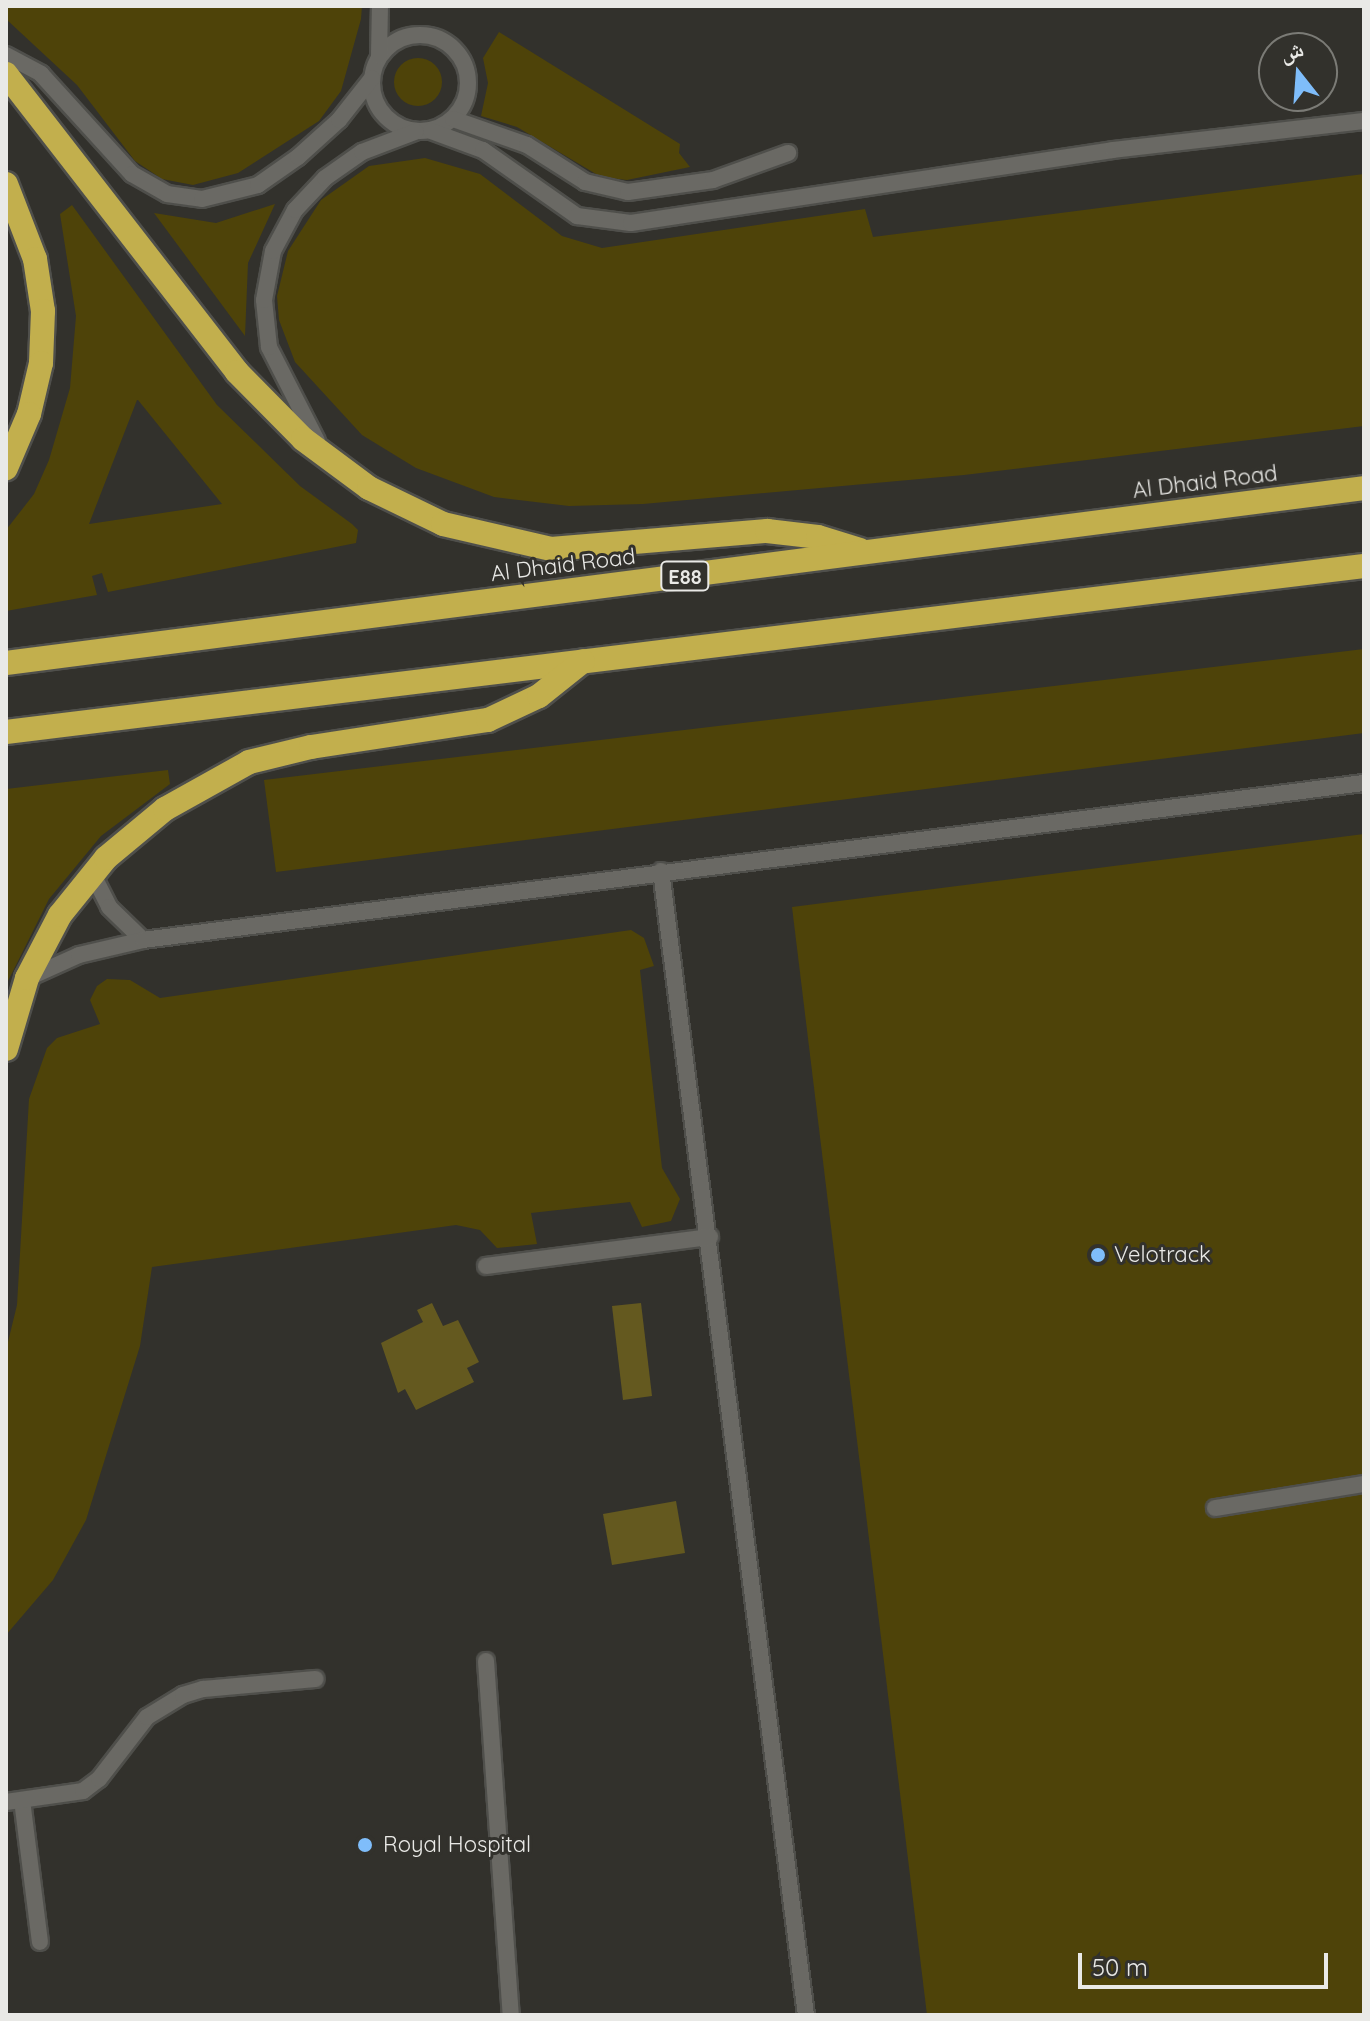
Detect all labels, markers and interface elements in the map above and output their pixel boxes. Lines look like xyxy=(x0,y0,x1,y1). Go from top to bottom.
north arrow xyxy=(1258,32,1338,112)
text: ش xyxy=(1276,34,1307,68)
street label: Al Dhaid Road xyxy=(1131,460,1279,504)
street label: Al Dhaid Road xyxy=(489,543,637,587)
road number: E88 xyxy=(659,560,711,592)
place label: Velotrack xyxy=(1114,1242,1211,1268)
marker: Velotrack xyxy=(1089,1246,1107,1264)
place label: Royal Hospital xyxy=(383,1832,531,1858)
marker: Royal Hospital xyxy=(354,1834,376,1856)
scale bar xyxy=(1082,1937,1332,1987)
text: 50 m xyxy=(1092,1952,1148,1982)

